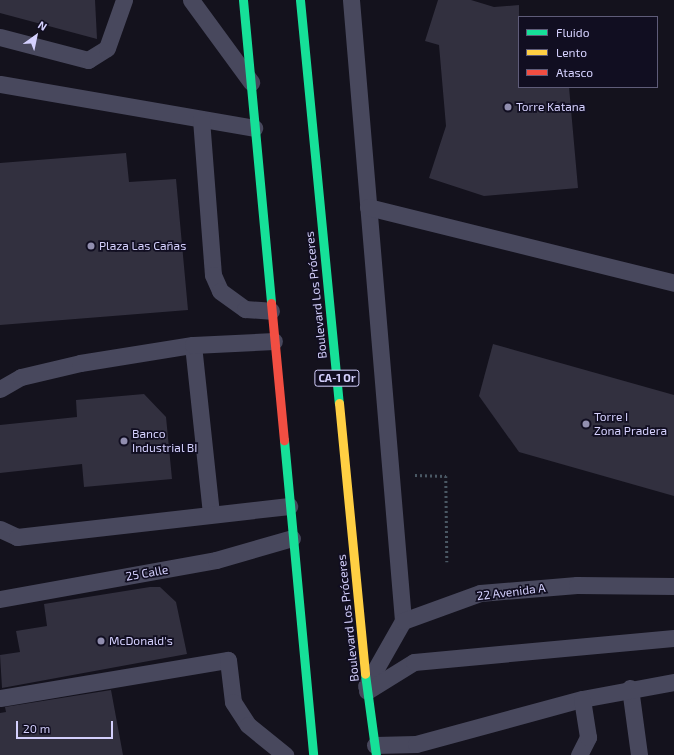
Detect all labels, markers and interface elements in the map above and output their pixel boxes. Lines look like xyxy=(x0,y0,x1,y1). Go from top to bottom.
north arrow xyxy=(16,16,56,56)
legend xyxy=(518,16,658,88)
text: N xyxy=(36,18,50,33)
text: Fluido xyxy=(556,25,590,39)
text: Lento xyxy=(556,45,587,59)
text: Atasco xyxy=(556,65,593,79)
place label: Torre Katana xyxy=(516,100,585,114)
marker: Torre Katana xyxy=(503,102,513,112)
street label: Boulevard Los Próceres xyxy=(302,231,330,359)
place label: Plaza Las Cañas xyxy=(99,239,186,253)
marker: Plaza Las Cañas xyxy=(86,241,96,251)
road number: CA-1 Or xyxy=(314,369,360,387)
place label: Torre I Zona Pradera xyxy=(594,410,667,438)
marker: Torre I Zona Pradera xyxy=(581,419,591,429)
place label: Banco Industrial BI xyxy=(132,427,198,455)
marker: Banco Industrial BI xyxy=(119,436,129,446)
street label: Boulevard Los Próceres xyxy=(334,554,362,682)
street label: 25 Calle xyxy=(125,562,169,584)
street label: 22 Avenida A xyxy=(476,581,546,603)
place label: McDonald's xyxy=(109,634,173,648)
marker: McDonald's xyxy=(96,636,106,646)
scale bar xyxy=(18,713,115,739)
text: 20 m xyxy=(23,721,50,735)

